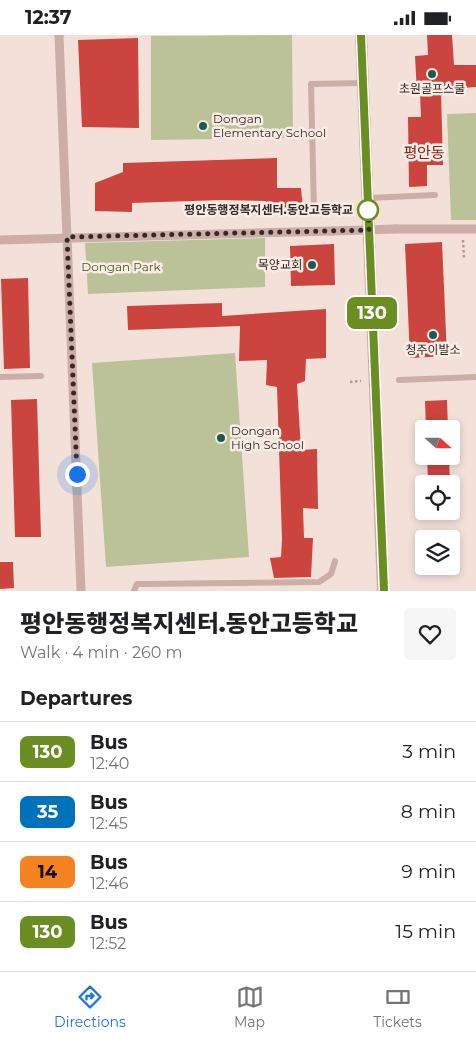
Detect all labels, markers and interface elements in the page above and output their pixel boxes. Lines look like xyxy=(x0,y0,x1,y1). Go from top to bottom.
text: 12:37 xyxy=(25,6,72,29)
marker: 초원골프스쿨 xyxy=(426,68,438,80)
place label: 초원골프스쿨 xyxy=(399,81,465,96)
place label: Dongan Elementary School xyxy=(213,111,326,140)
marker: Dongan Elementary School xyxy=(197,120,209,132)
district label: 평안동 xyxy=(403,143,445,162)
marker: 평안동행정복지센터.동안고등학교 xyxy=(357,199,379,221)
place label: 평안동행정복지센터.동안고등학교 xyxy=(184,202,353,217)
place label: 목양교회 xyxy=(258,257,302,272)
park label: Dongan Park xyxy=(81,259,162,274)
marker: 목양교회 xyxy=(306,259,318,271)
line badge: 130 xyxy=(343,297,401,329)
text: 130 xyxy=(357,302,387,324)
marker: 청주이발소 xyxy=(427,329,439,341)
place label: 청주이발소 xyxy=(405,342,461,357)
north arrow xyxy=(415,420,460,465)
map controls xyxy=(415,420,460,575)
place label: Dongan High School xyxy=(231,423,304,452)
marker: Dongan High School xyxy=(215,432,227,444)
your location xyxy=(65,462,90,487)
button: locate xyxy=(415,475,460,520)
button: layers xyxy=(415,530,460,575)
button: heart xyxy=(404,608,456,660)
text: 평안동행정복지센터.동안고등학교 xyxy=(20,609,358,638)
text: Walk · 4 min · 260 m xyxy=(20,643,182,662)
text: Departures xyxy=(20,687,132,710)
text: Bus xyxy=(90,731,128,754)
text: 3 min xyxy=(402,740,456,763)
text: 130 xyxy=(33,741,62,763)
text: 12:40 xyxy=(90,754,129,773)
text: Bus xyxy=(90,791,128,814)
text: 8 min xyxy=(401,800,456,823)
text: 35 xyxy=(37,801,58,823)
text: 12:45 xyxy=(90,814,128,833)
text: Bus xyxy=(90,851,128,874)
text: 9 min xyxy=(401,860,456,883)
text: 14 xyxy=(38,861,57,883)
text: 12:46 xyxy=(90,874,129,893)
text: Bus xyxy=(90,911,128,934)
text: 15 min xyxy=(395,920,456,943)
text: 130 xyxy=(33,921,62,943)
text: 12:52 xyxy=(90,934,126,953)
tab: Directions xyxy=(54,983,126,1031)
tab: Map xyxy=(234,983,265,1031)
tab: Tickets xyxy=(373,983,422,1031)

